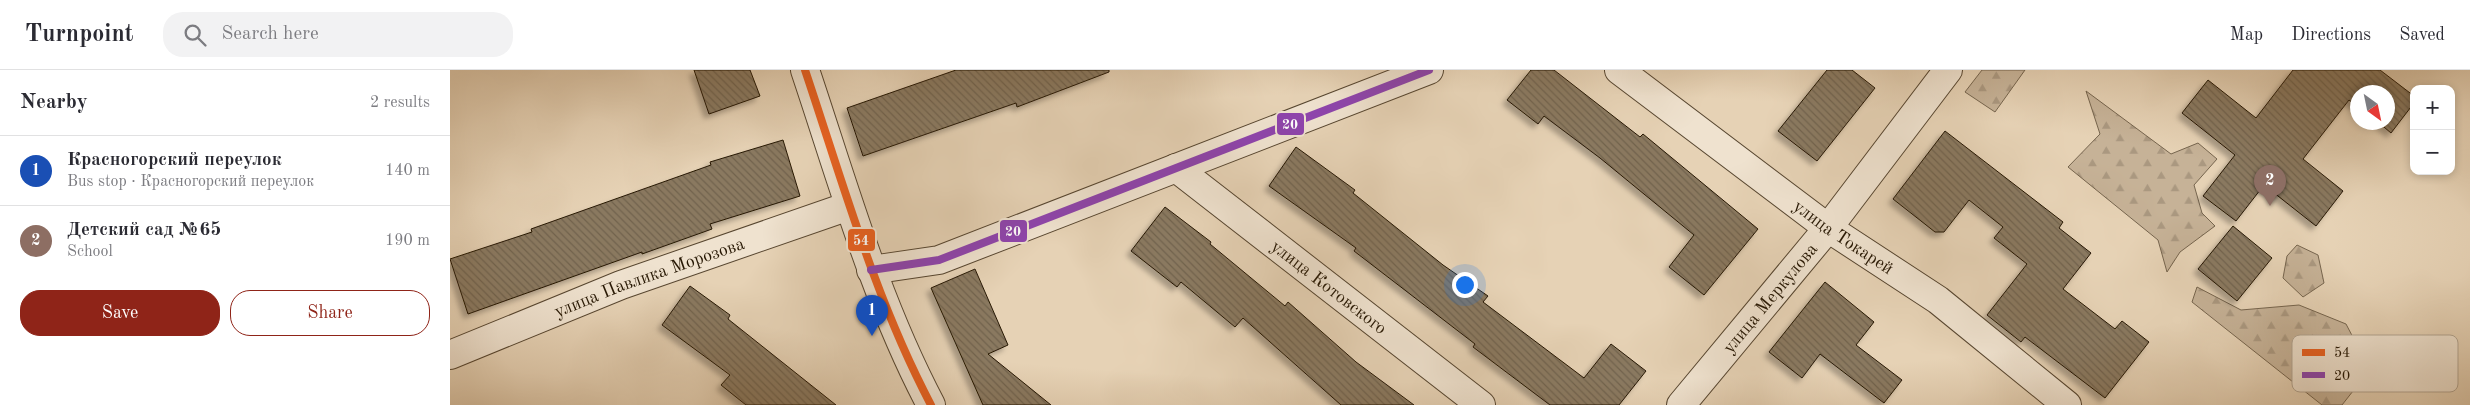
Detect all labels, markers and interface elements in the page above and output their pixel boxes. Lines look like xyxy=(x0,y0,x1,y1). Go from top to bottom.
search box xyxy=(163,12,513,57)
icon: search xyxy=(181,21,209,49)
text: Turnpoint xyxy=(25,23,133,47)
text: Search here xyxy=(221,25,319,44)
text: Map xyxy=(2230,26,2263,44)
text: Directions xyxy=(2291,26,2371,44)
text: Saved xyxy=(2399,26,2445,44)
north arrow xyxy=(2350,85,2395,130)
map controls xyxy=(2410,85,2455,175)
button: + xyxy=(2410,85,2455,130)
text: Nearby xyxy=(20,92,88,113)
text: 2 results xyxy=(370,95,430,111)
line badge: 20 xyxy=(1276,112,1305,136)
text: 20 xyxy=(1282,118,1298,132)
button: − xyxy=(2410,130,2455,175)
text: Красногорский переулок xyxy=(67,151,282,170)
text: 1 xyxy=(31,163,41,179)
text: 140 m xyxy=(385,163,430,179)
pin: 2 xyxy=(2254,165,2286,206)
text: Bus stop · Красногорский переулок xyxy=(67,174,314,190)
street label: улица Токарей xyxy=(1790,197,1896,278)
line badge: 20 xyxy=(999,219,1028,243)
text: Детский сад №65 xyxy=(67,221,221,240)
text: 20 xyxy=(1005,225,1021,239)
line badge: 54 xyxy=(847,228,876,252)
text: 2 xyxy=(31,233,41,249)
text: 190 m xyxy=(385,233,430,249)
text: 54 xyxy=(853,234,869,248)
street label: улица Павлика Морозова xyxy=(552,235,747,321)
street label: улица Котовского xyxy=(1267,237,1390,338)
street label: улица Меркулова xyxy=(1720,240,1821,357)
text: School xyxy=(67,244,113,260)
your location xyxy=(1452,272,1478,298)
button: Save xyxy=(20,290,220,336)
button: Share xyxy=(230,290,430,336)
pin: 1 xyxy=(856,295,888,336)
legend xyxy=(2292,335,2458,392)
text: 54 xyxy=(2334,346,2350,360)
text: 20 xyxy=(2334,369,2350,383)

